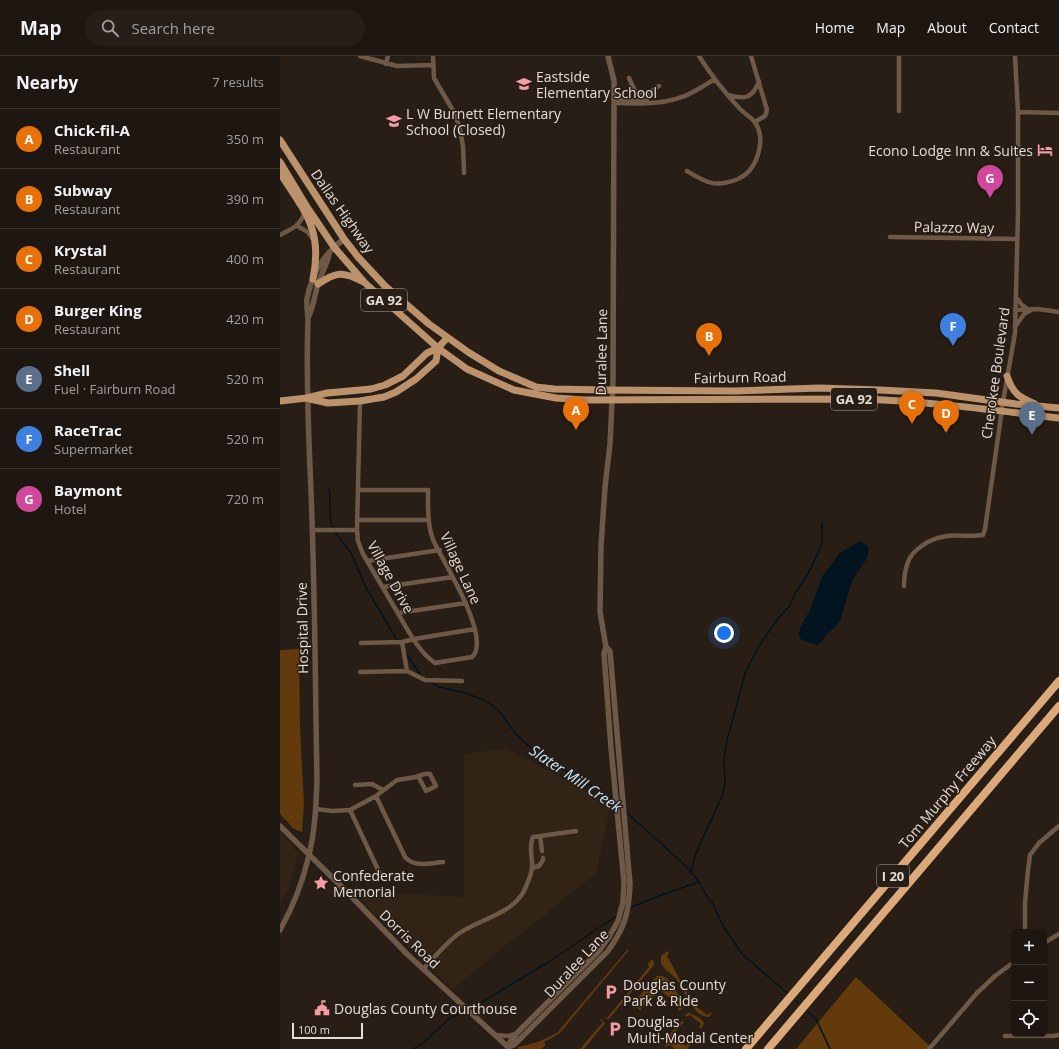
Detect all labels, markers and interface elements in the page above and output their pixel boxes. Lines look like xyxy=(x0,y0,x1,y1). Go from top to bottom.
search box xyxy=(85,10,365,46)
text: Map xyxy=(20,15,61,41)
icon: search xyxy=(99,17,121,39)
text: Search here xyxy=(131,18,215,38)
text: Home xyxy=(815,18,854,37)
text: Map xyxy=(876,18,905,37)
text: About xyxy=(927,18,967,37)
text: Contact xyxy=(989,18,1039,37)
place label: Eastside Elementary School xyxy=(536,67,657,102)
text: Nearby xyxy=(16,71,78,94)
text: 7 results xyxy=(212,73,264,91)
school or university icon: Eastside Elementary School xyxy=(515,75,533,93)
place label: L W Burnett Elementary School (Closed) xyxy=(406,104,562,139)
school or university icon: L W Burnett Elementary School (Closed) xyxy=(385,112,403,130)
text: Chick-fil-A xyxy=(54,120,130,140)
text: A xyxy=(25,130,33,148)
text: 350 m xyxy=(226,130,264,148)
text: Restaurant xyxy=(54,140,121,158)
place label: Econo Lodge Inn & Suites xyxy=(868,141,1033,160)
hotel icon: Econo Lodge Inn & Suites xyxy=(1036,141,1054,159)
street label: Dallas Highway xyxy=(307,165,380,258)
pin: G xyxy=(977,165,1003,198)
text: Subway xyxy=(54,180,112,200)
text: B xyxy=(25,190,33,208)
text: 390 m xyxy=(226,190,264,208)
text: Restaurant xyxy=(54,200,121,218)
street label: Palazzo Way xyxy=(914,217,995,237)
text: Krystal xyxy=(54,240,107,260)
text: C xyxy=(25,250,33,268)
text: 400 m xyxy=(226,250,264,268)
text: Restaurant xyxy=(54,260,121,278)
road number: GA 92 xyxy=(361,289,407,311)
text: Burger King xyxy=(54,300,142,320)
street label: Cherokee Boulevard xyxy=(976,306,1014,440)
street label: Duralee Lane xyxy=(591,308,611,396)
text: D xyxy=(24,310,34,328)
text: 420 m xyxy=(226,310,264,328)
pin: F xyxy=(940,313,966,346)
text: Restaurant xyxy=(54,320,121,338)
pin: B xyxy=(696,323,722,356)
text: Shell xyxy=(54,360,90,380)
street label: Fairburn Road xyxy=(693,367,787,387)
text: E xyxy=(25,370,33,388)
text: 520 m xyxy=(226,370,264,388)
text: Fuel · Fairburn Road xyxy=(54,380,176,398)
road number: GA 92 xyxy=(831,388,877,410)
pin: C xyxy=(899,391,925,424)
pin: A xyxy=(563,397,589,430)
pin: D xyxy=(933,400,959,433)
pin: E xyxy=(1019,402,1045,435)
text: RaceTrac xyxy=(54,420,122,440)
text: F xyxy=(25,430,33,448)
text: 520 m xyxy=(226,430,264,448)
text: Supermarket xyxy=(54,440,133,458)
text: Baymont xyxy=(54,480,122,500)
text: G xyxy=(24,490,34,508)
text: 720 m xyxy=(226,490,264,508)
text: Hotel xyxy=(54,500,87,518)
street label: Village Lane xyxy=(436,529,486,607)
street label: Village Drive xyxy=(363,537,419,617)
street label: Hospital Drive xyxy=(292,582,312,674)
your location xyxy=(714,623,734,643)
street label: Tom Murphy Freeway xyxy=(894,731,1000,852)
water label: Slater Mill Creek xyxy=(526,740,626,817)
road number: I 20 xyxy=(877,865,909,887)
place label: Confederate Memorial xyxy=(333,866,414,901)
place icon: Confederate Memorial xyxy=(312,874,330,892)
street label: Dorris Road xyxy=(376,905,444,973)
street label: Duralee Lane xyxy=(539,925,613,1001)
map controls xyxy=(1011,929,1047,1037)
button: + xyxy=(1011,929,1047,965)
button: − xyxy=(1011,965,1047,1001)
place label: Douglas County Park & Ride xyxy=(623,975,727,1010)
parking icon: Douglas County Park & Ride xyxy=(602,983,620,1001)
public building icon: Douglas County Courthouse xyxy=(313,999,331,1017)
place label: Douglas County Courthouse xyxy=(334,999,517,1018)
button: locate xyxy=(1011,1001,1047,1037)
place label: Douglas Multi-Modal Center xyxy=(627,1012,753,1047)
parking icon: Douglas Multi-Modal Center xyxy=(606,1020,624,1038)
scale bar xyxy=(292,1021,363,1040)
text: 100 m xyxy=(298,1022,330,1037)

